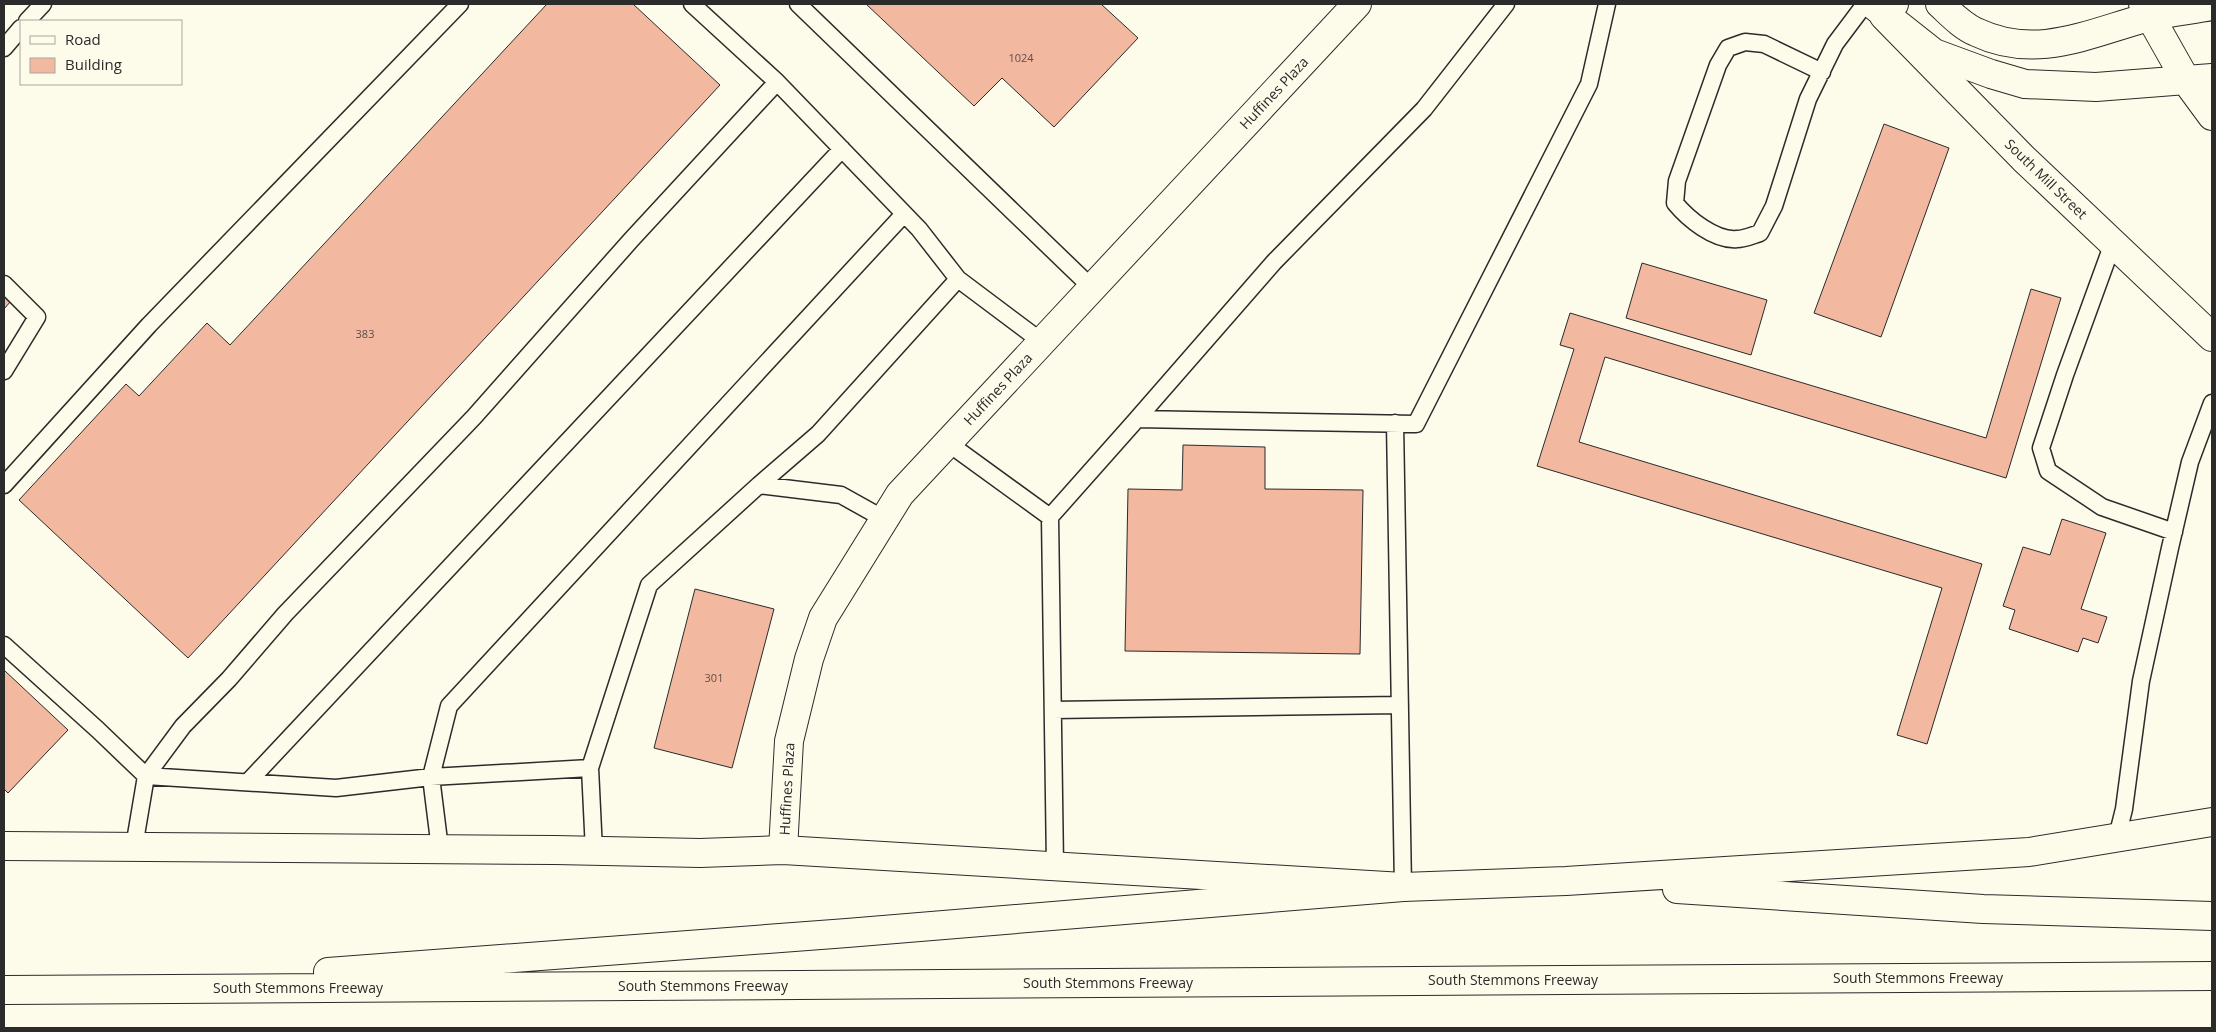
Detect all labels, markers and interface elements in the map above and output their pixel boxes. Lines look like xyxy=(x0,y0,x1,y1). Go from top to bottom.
legend xyxy=(20,20,182,85)
text: Road xyxy=(65,29,101,49)
house number: 1024 xyxy=(1008,50,1034,65)
street label: Huffines Plaza xyxy=(1235,52,1312,133)
text: Building xyxy=(65,54,122,74)
street label: South Mill Street xyxy=(2001,134,2092,223)
house number: 383 xyxy=(356,326,374,341)
street label: Huffines Plaza xyxy=(959,348,1036,429)
house number: 301 xyxy=(705,670,723,685)
street label: Huffines Plaza xyxy=(775,742,798,836)
street label: South Stemmons Freeway xyxy=(1833,968,2004,987)
street label: South Stemmons Freeway xyxy=(1428,970,1599,989)
street label: South Stemmons Freeway xyxy=(1023,973,1194,992)
street label: South Stemmons Freeway xyxy=(618,976,789,995)
street label: South Stemmons Freeway xyxy=(213,978,384,997)

